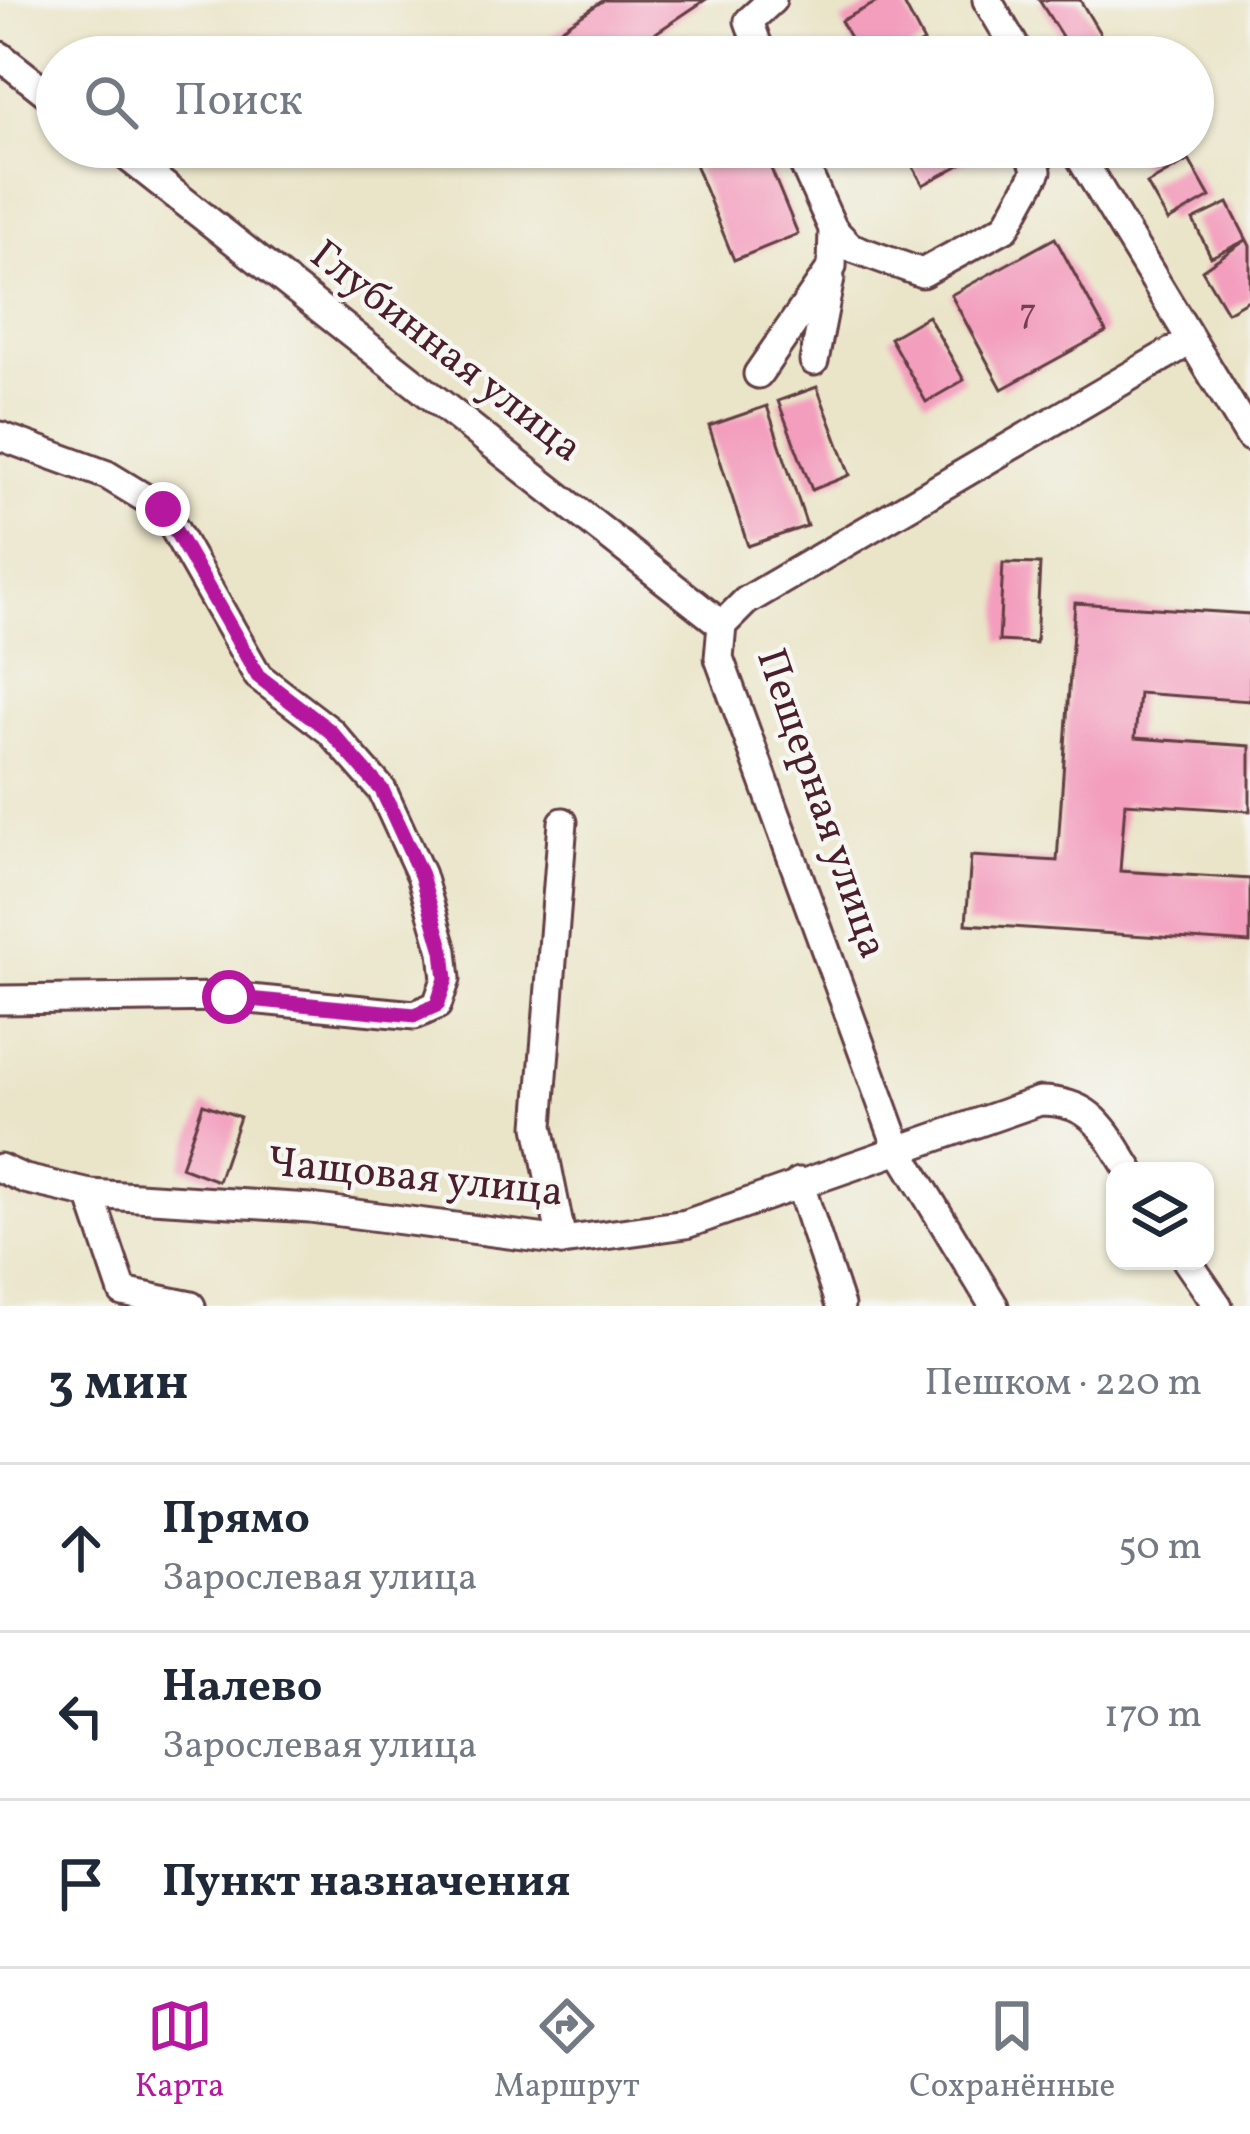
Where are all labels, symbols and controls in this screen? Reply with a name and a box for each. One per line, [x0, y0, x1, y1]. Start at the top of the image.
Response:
search box [36, 36, 1214, 168]
icon: search [78, 69, 144, 135]
text: Поиск [174, 71, 303, 134]
street label: Глубинная улица [296, 228, 594, 478]
house number: 7 [1019, 289, 1037, 339]
route end [136, 482, 190, 536]
street label: Пещерная улица [739, 641, 901, 967]
route start [202, 970, 256, 1024]
street label: Чащовая улица [264, 1134, 566, 1224]
map controls [1106, 1162, 1214, 1270]
button: layers [1106, 1162, 1214, 1270]
text: 3 мин [48, 1349, 188, 1420]
text: Пешком · 220 m [925, 1357, 1202, 1411]
text: Прямо [162, 1489, 310, 1552]
icon: ahead [48, 1515, 114, 1581]
text: 50 m [1118, 1521, 1202, 1575]
text: Зарослевая улица [162, 1552, 478, 1606]
text: Налево [162, 1657, 323, 1720]
icon: left [48, 1683, 114, 1749]
text: 170 m [1104, 1689, 1202, 1743]
text: Зарослевая улица [162, 1720, 478, 1774]
icon: arrive [48, 1851, 114, 1917]
text: Пункт назначения [162, 1852, 571, 1915]
tab: Карта [135, 1993, 224, 2111]
tab: Маршрут [494, 1993, 640, 2111]
tab: Сохранённые [909, 1993, 1115, 2111]

